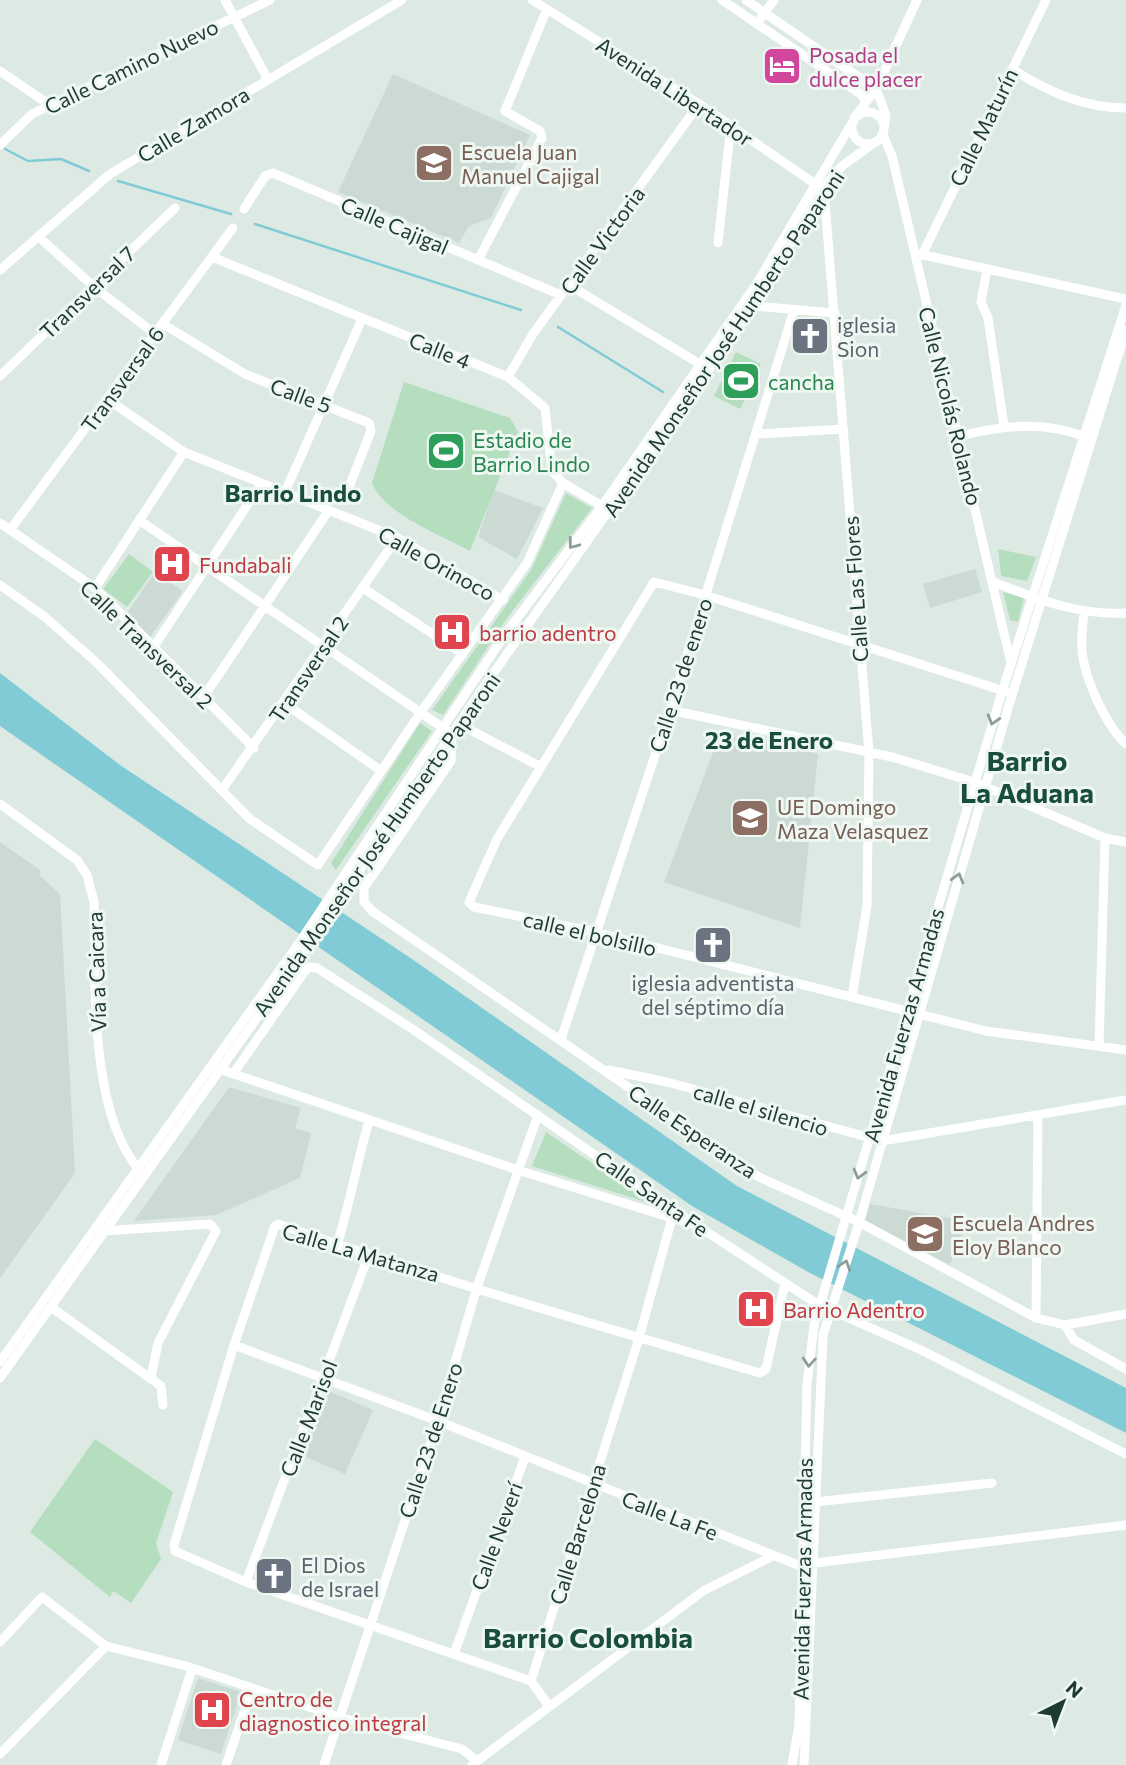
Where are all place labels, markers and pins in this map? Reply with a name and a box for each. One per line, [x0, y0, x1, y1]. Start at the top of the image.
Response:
place label: Posada el dulce placer [809, 42, 922, 91]
hotel icon: Posada el dulce placer [761, 45, 803, 87]
place label: Escuela Juan Manuel Cajigal [461, 139, 600, 188]
school or university icon: Escuela Juan Manuel Cajigal [413, 142, 455, 184]
place label: iglesia Sion [837, 312, 896, 361]
church icon: iglesia Sion [789, 315, 831, 357]
sports icon: cancha [720, 360, 762, 402]
place label: cancha [768, 369, 835, 394]
place label: Estadio de Barrio Lindo [473, 427, 590, 476]
sports icon: Estadio de Barrio Lindo [425, 430, 467, 472]
hospital icon: Fundabali [151, 543, 193, 585]
place label: Fundabali [199, 552, 292, 577]
hospital icon: barrio adentro [431, 611, 473, 653]
place label: barrio adentro [479, 620, 617, 645]
place label: UE Domingo Maza Velasquez [777, 794, 929, 843]
school or university icon: UE Domingo Maza Velasquez [729, 797, 771, 839]
church icon: iglesia adventista del séptimo día [692, 924, 734, 966]
place label: iglesia adventista del séptimo día [632, 970, 794, 1019]
place label: Escuela Andres Eloy Blanco [952, 1210, 1095, 1259]
school or university icon: Escuela Andres Eloy Blanco [904, 1213, 946, 1255]
hospital icon: Barrio Adentro [735, 1288, 777, 1330]
place label: Barrio Adentro [783, 1297, 925, 1322]
place label: El Dios de Israel [301, 1552, 379, 1601]
church icon: El Dios de Israel [253, 1555, 295, 1597]
place label: Centro de diagnostico integral [239, 1686, 427, 1735]
hospital icon: Centro de diagnostico integral [191, 1689, 233, 1731]

